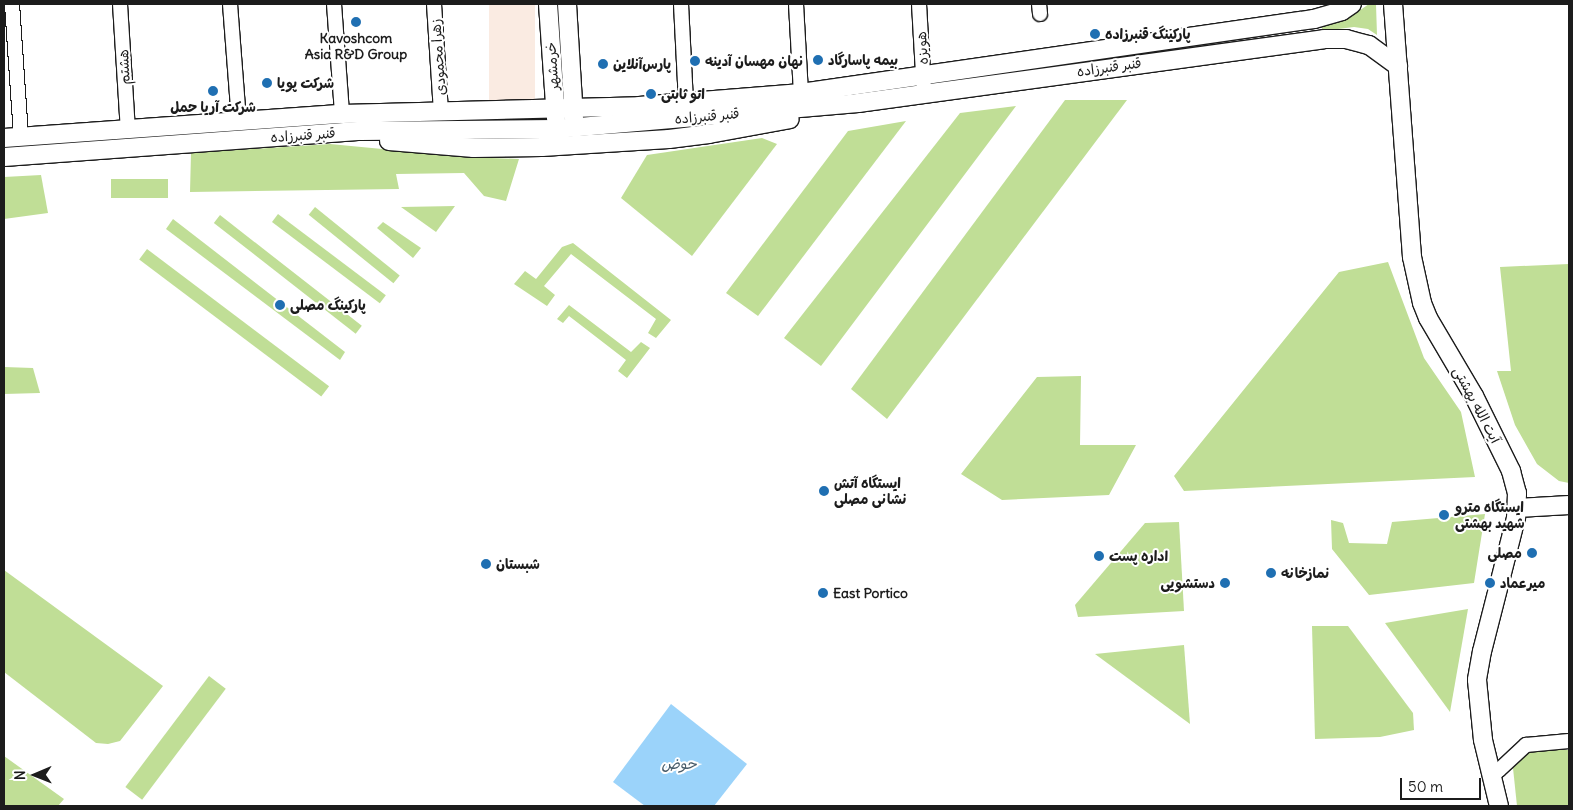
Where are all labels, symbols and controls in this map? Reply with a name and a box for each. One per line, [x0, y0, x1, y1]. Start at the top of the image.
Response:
marker: Kavoshcom Asia R&D Group [350, 16, 362, 28]
street label: زهرا محمودی [427, 18, 449, 96]
place label: پارکینگ قنبرزاده [1105, 26, 1190, 42]
marker: پارکینگ قنبرزاده [1089, 28, 1101, 40]
place label: Kavoshcom Asia R&D Group [305, 30, 407, 62]
street label: هویزه [912, 31, 932, 65]
street label: خرمشهر [542, 41, 562, 91]
street label: هشتم [115, 49, 133, 85]
place label: بیمه پاسارگاد [828, 52, 898, 68]
place label: نهان مهسان آدینه [705, 53, 804, 69]
marker: بیمه پاسارگاد [812, 54, 824, 66]
street label: قنبر قنبرزاده [1076, 54, 1142, 80]
marker: نهان مهسان آدینه [689, 55, 701, 67]
place label: پارس‌آنلاین [613, 56, 671, 72]
marker: پارس‌آنلاین [597, 58, 609, 70]
place label: شرکت پویا [277, 75, 334, 91]
marker: شرکت پویا [261, 77, 273, 89]
marker: شرکت آریا حمل [207, 85, 219, 97]
place label: اتو ثابتی [661, 86, 705, 102]
marker: اتو ثابتی [645, 88, 657, 100]
place label: شرکت آریا حمل [170, 99, 256, 115]
street label: قنبر قنبرزاده [674, 105, 740, 127]
street label: قنبر قنبرزاده [270, 124, 336, 146]
place label: پارکینگ مصلی [290, 297, 366, 313]
marker: پارکینگ مصلی [274, 299, 286, 311]
street label: آیت الله بهشتی [1450, 364, 1504, 446]
place label: ایستگاه آتش نشانی مصلی [834, 475, 906, 508]
marker: ایستگاه آتش نشانی مصلی [818, 485, 830, 497]
place label: ایستگاه مترو شهید بهشتی [1455, 499, 1524, 532]
marker: ایستگاه مترو شهید بهشتی [1437, 508, 1451, 522]
place label: مصلی [1488, 545, 1522, 561]
marker: مصلی [1526, 547, 1538, 559]
place label: اداره پست [1109, 548, 1168, 564]
marker: اداره پست [1093, 550, 1105, 562]
place label: شبستان [496, 556, 540, 572]
marker: شبستان [480, 558, 492, 570]
place label: نمازخانه [1281, 565, 1329, 581]
marker: نمازخانه [1265, 567, 1277, 579]
place label: دستشویی [1161, 575, 1215, 591]
place label: میرعماد [1500, 575, 1545, 591]
marker: دستشویی [1219, 577, 1231, 589]
marker: میرعماد [1484, 577, 1496, 589]
place label: East Portico [833, 585, 908, 601]
marker: East Portico [817, 587, 829, 599]
north arrow [10, 750, 60, 800]
water label: حوض [661, 755, 697, 773]
scale bar [1403, 768, 1484, 800]
text: N [11, 770, 29, 780]
text: 50 m [1408, 777, 1443, 796]

